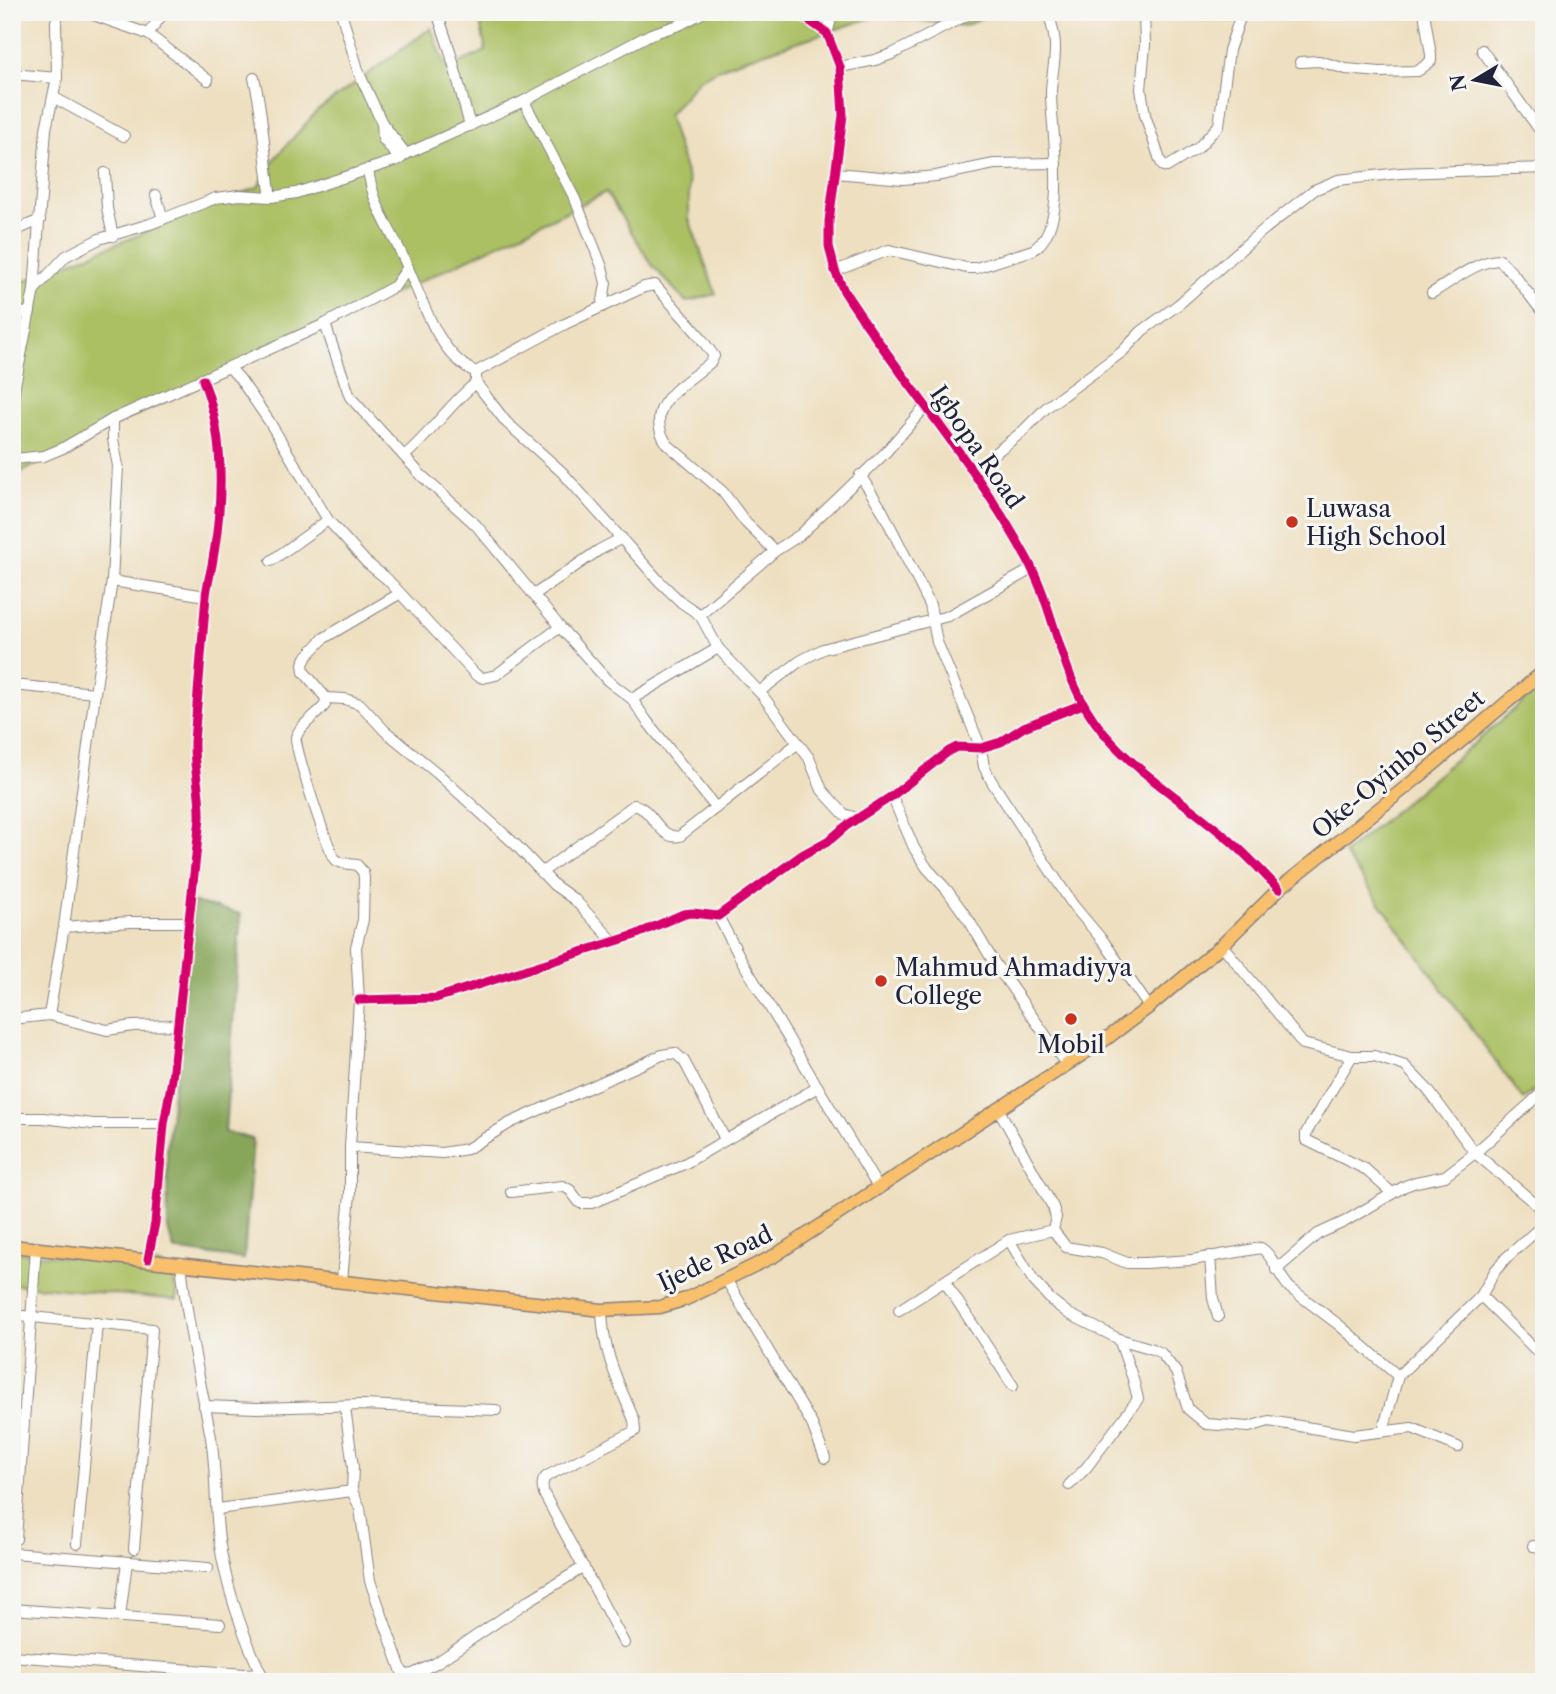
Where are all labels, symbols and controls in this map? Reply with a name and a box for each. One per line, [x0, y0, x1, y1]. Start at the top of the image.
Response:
north arrow [1440, 46, 1510, 116]
text: N [1446, 73, 1472, 93]
street label: Igbopa Road [924, 380, 1030, 514]
place label: Luwasa High School [1306, 494, 1447, 551]
marker: Luwasa High School [1284, 514, 1300, 530]
street label: Oke-Oyinbo Street [1306, 683, 1491, 845]
place label: Mahmud Ahmadiyya College [895, 953, 1132, 1010]
marker: Mahmud Ahmadiyya College [873, 973, 889, 989]
marker: Mobil [1063, 1011, 1079, 1027]
place label: Mobil [1037, 1030, 1105, 1059]
street label: Ijede Road [653, 1219, 777, 1297]

